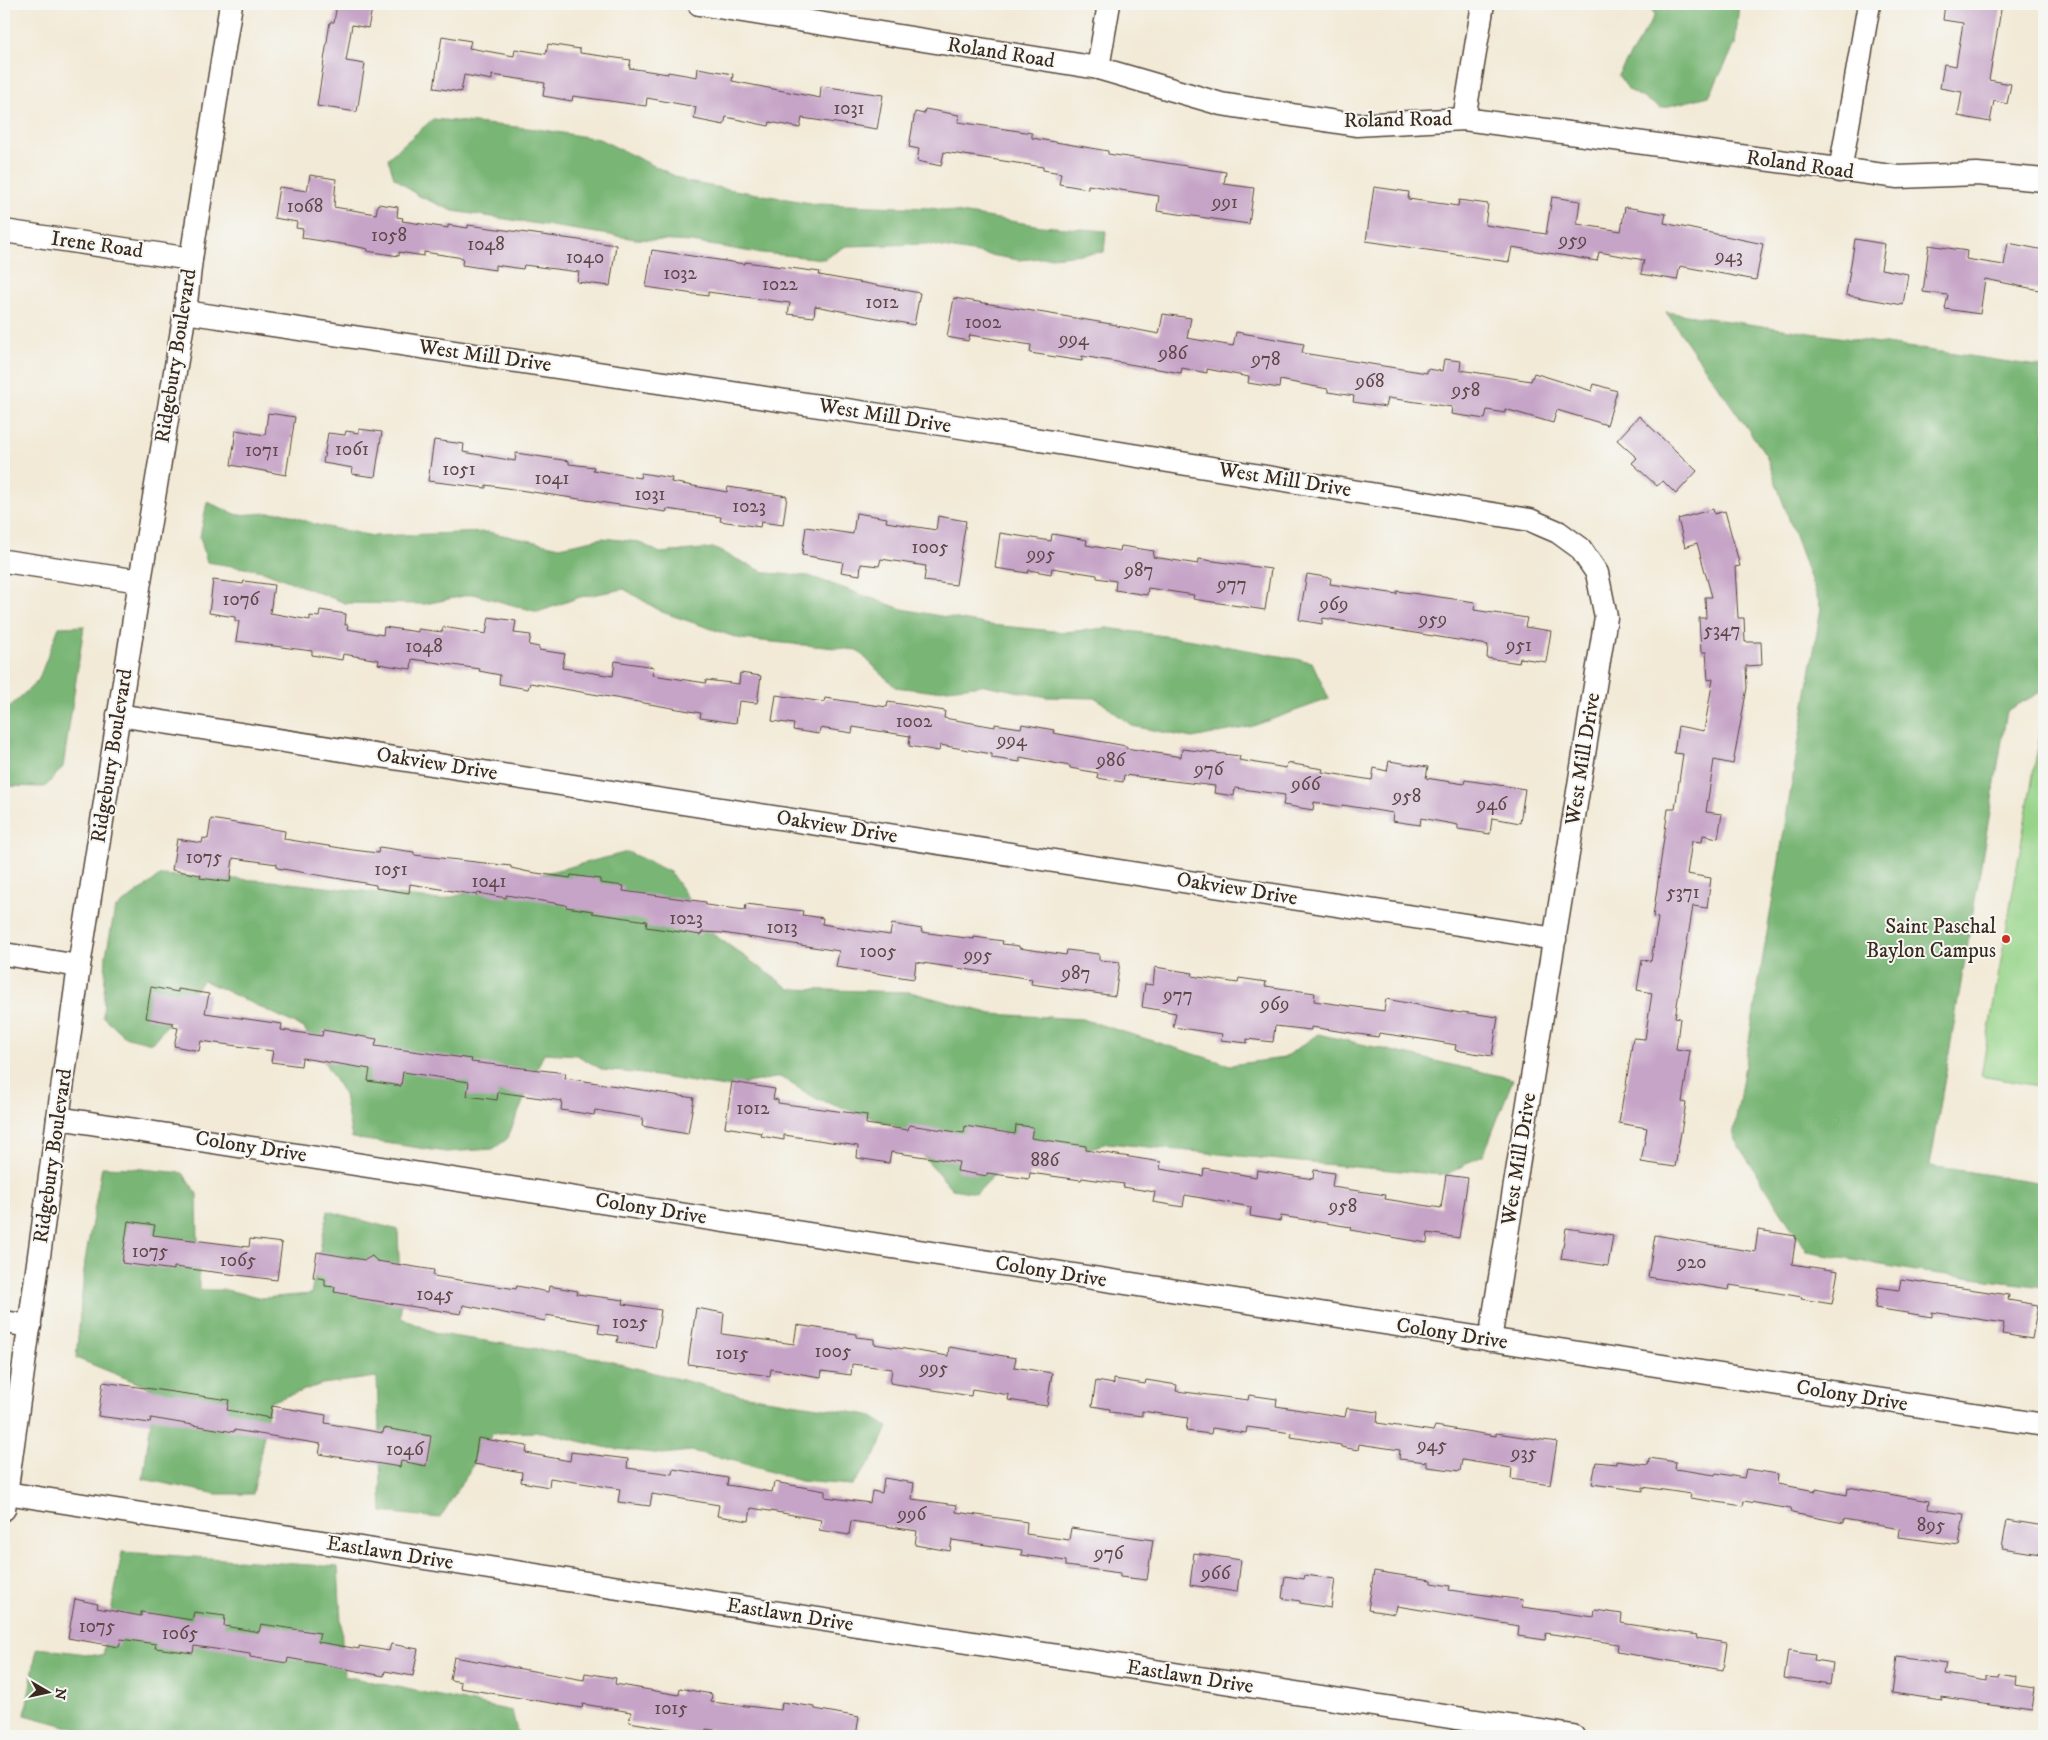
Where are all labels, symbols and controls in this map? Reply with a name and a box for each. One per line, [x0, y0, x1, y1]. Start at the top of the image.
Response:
street label: Roland Road [945, 32, 1057, 74]
house number: 1031 [833, 97, 865, 120]
street label: Roland Road [1343, 106, 1453, 134]
street label: Roland Road [1744, 145, 1856, 186]
house number: 991 [1211, 191, 1238, 214]
house number: 1068 [287, 195, 323, 218]
house number: 1058 [371, 224, 407, 247]
street label: Irene Road [49, 226, 145, 264]
house number: 959 [1558, 229, 1587, 252]
house number: 1048 [467, 233, 505, 256]
house number: 943 [1714, 245, 1743, 268]
house number: 1040 [566, 246, 604, 269]
house number: 1032 [663, 262, 697, 285]
street label: Ridgebury Boulevard [149, 267, 203, 445]
house number: 1022 [762, 273, 799, 296]
house number: 1012 [865, 291, 899, 314]
house number: 1002 [965, 311, 1002, 334]
house number: 994 [1058, 328, 1090, 351]
street label: West Mill Drive [416, 334, 553, 378]
house number: 986 [1158, 342, 1189, 365]
house number: 978 [1250, 348, 1281, 371]
house number: 968 [1355, 370, 1384, 393]
house number: 958 [1451, 379, 1480, 402]
street label: West Mill Drive [816, 393, 953, 439]
house number: 1061 [335, 438, 369, 461]
house number: 1071 [245, 439, 279, 462]
street label: West Mill Drive [1216, 457, 1353, 503]
house number: 1051 [442, 458, 476, 481]
house number: 1041 [535, 467, 570, 490]
house number: 1031 [634, 483, 666, 506]
house number: 1023 [732, 495, 766, 518]
house number: 1005 [912, 536, 949, 559]
house number: 995 [1026, 543, 1056, 566]
house number: 987 [1123, 559, 1154, 582]
house number: 977 [1216, 573, 1247, 596]
house number: 1076 [223, 588, 261, 611]
house number: 969 [1319, 593, 1348, 616]
house number: 959 [1418, 608, 1447, 631]
house number: 5347 [1704, 619, 1740, 642]
house number: 951 [1505, 634, 1532, 657]
house number: 1048 [405, 635, 443, 658]
street label: Ridgebury Boulevard [85, 667, 139, 845]
street label: West Mill Drive [1560, 691, 1606, 828]
house number: 1002 [896, 710, 933, 733]
house number: 994 [996, 729, 1028, 752]
street label: Oakview Drive [375, 742, 500, 786]
house number: 986 [1096, 749, 1127, 772]
house number: 976 [1193, 758, 1225, 781]
house number: 966 [1290, 773, 1322, 796]
house number: 958 [1392, 785, 1421, 808]
house number: 946 [1476, 793, 1508, 816]
street label: Oakview Drive [775, 805, 900, 849]
house number: 1075 [186, 846, 223, 869]
house number: 1051 [374, 858, 408, 881]
street label: Oakview Drive [1175, 867, 1300, 911]
house number: 1041 [472, 870, 507, 893]
house number: 5371 [1666, 881, 1700, 904]
house number: 1023 [669, 907, 703, 930]
place label: Saint Paschal Baylon Campus [1866, 914, 1997, 964]
house number: 1013 [766, 916, 798, 939]
marker: Saint Paschal Baylon Campus [2000, 933, 2012, 945]
house number: 1005 [860, 940, 897, 963]
house number: 995 [963, 944, 993, 967]
house number: 987 [1060, 962, 1091, 985]
house number: 977 [1162, 984, 1193, 1007]
house number: 969 [1260, 993, 1289, 1016]
street label: Ridgebury Boulevard [28, 1067, 78, 1245]
street label: West Mill Drive [1496, 1091, 1542, 1228]
house number: 1012 [736, 1097, 770, 1120]
street label: Colony Drive [193, 1125, 309, 1169]
house number: 886 [1031, 1149, 1061, 1172]
street label: Colony Drive [593, 1187, 709, 1231]
house number: 958 [1328, 1195, 1357, 1218]
house number: 1075 [132, 1240, 169, 1263]
house number: 1065 [220, 1249, 257, 1272]
street label: Colony Drive [993, 1250, 1109, 1294]
house number: 920 [1676, 1251, 1707, 1274]
house number: 1045 [416, 1283, 454, 1306]
house number: 1025 [612, 1311, 648, 1334]
street label: Colony Drive [1394, 1312, 1510, 1356]
house number: 1005 [815, 1340, 852, 1363]
house number: 1015 [715, 1342, 749, 1365]
house number: 995 [919, 1357, 949, 1380]
street label: Colony Drive [1794, 1374, 1910, 1418]
house number: 945 [1416, 1434, 1447, 1457]
house number: 1046 [386, 1438, 425, 1461]
house number: 935 [1510, 1442, 1538, 1465]
house number: 996 [897, 1503, 928, 1526]
house number: 895 [1917, 1514, 1946, 1537]
street label: Eastlawn Drive [325, 1530, 456, 1576]
house number: 976 [1093, 1542, 1125, 1565]
house number: 966 [1200, 1562, 1232, 1585]
street label: Eastlawn Drive [725, 1592, 856, 1638]
house number: 1075 [79, 1615, 116, 1638]
house number: 1065 [162, 1622, 199, 1645]
street label: Eastlawn Drive [1125, 1654, 1256, 1700]
north arrow [22, 1668, 72, 1718]
text: N [50, 1687, 70, 1701]
house number: 1015 [654, 1697, 688, 1720]

